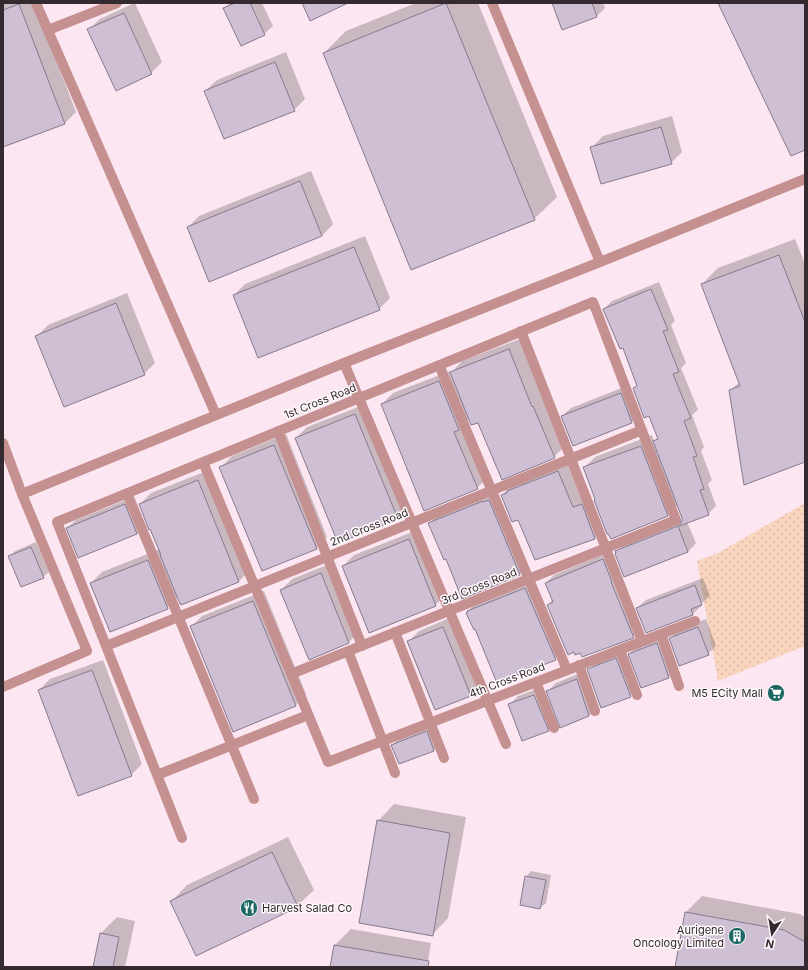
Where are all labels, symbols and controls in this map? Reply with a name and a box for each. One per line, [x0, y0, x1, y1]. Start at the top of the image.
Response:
street label: 1st Cross Road [282, 380, 358, 422]
street label: 2nd Cross Road [328, 505, 410, 549]
street label: 3rd Cross Road [439, 564, 519, 608]
street label: 4th Cross Road [467, 659, 547, 701]
supermarket icon: M5 ECity Mall [766, 683, 786, 703]
place label: M5 ECity Mall [691, 686, 763, 700]
restaurant icon: Harvest Salad Co [239, 898, 259, 918]
place label: Harvest Salad Co [262, 901, 352, 915]
north arrow [752, 914, 792, 954]
place label: Aurigene Oncology Limited [633, 923, 724, 950]
building icon: Aurigene Oncology Limited [727, 926, 747, 946]
text: N [764, 936, 775, 952]

